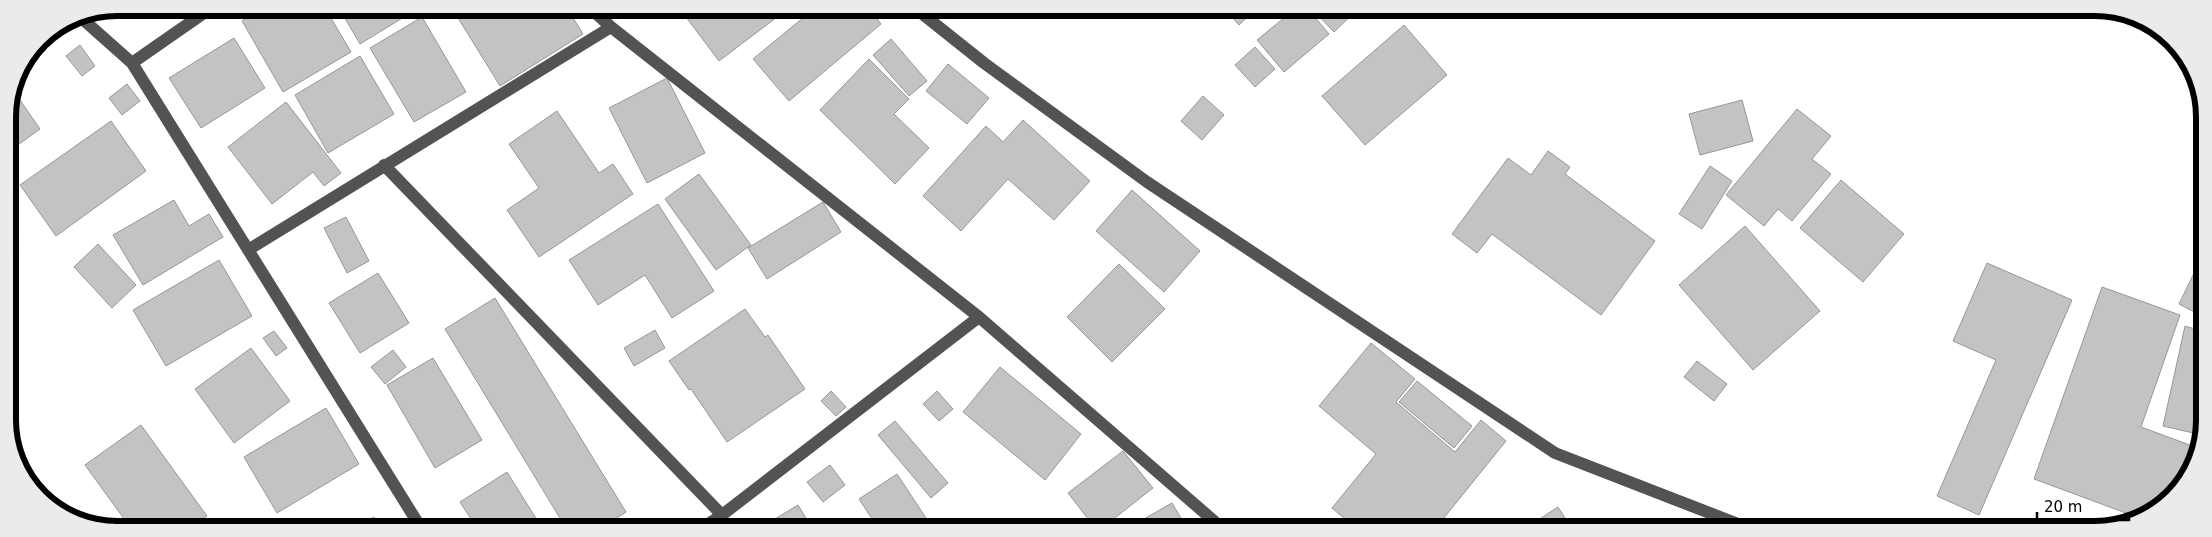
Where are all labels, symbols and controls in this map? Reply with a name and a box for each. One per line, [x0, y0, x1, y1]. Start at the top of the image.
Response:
scale bar [2037, 490, 2130, 522]
text: 20 m [2044, 498, 2082, 516]

